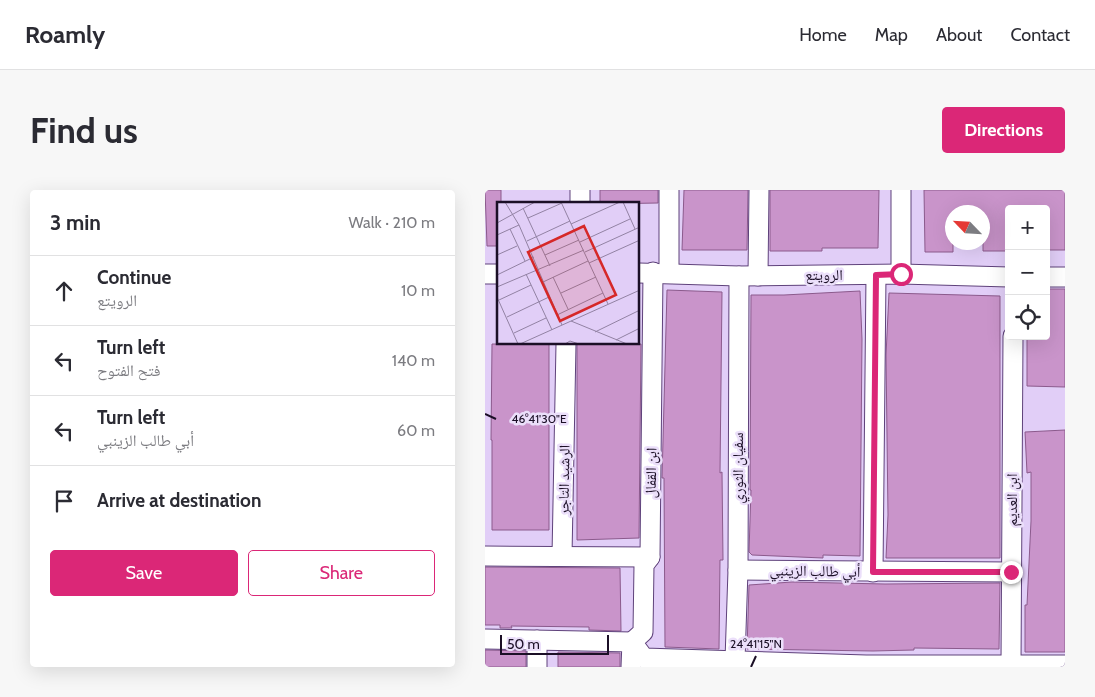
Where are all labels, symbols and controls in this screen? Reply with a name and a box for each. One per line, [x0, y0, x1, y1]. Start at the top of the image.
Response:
text: Roamly [25, 20, 105, 49]
text: Home [799, 24, 847, 46]
text: Map [875, 24, 908, 46]
text: About [936, 24, 982, 46]
text: Contact [1010, 24, 1070, 46]
button: Directions [942, 107, 1065, 153]
text: Find us [30, 109, 138, 152]
inset map [497, 202, 640, 345]
north arrow [945, 205, 990, 250]
map controls [1005, 205, 1050, 340]
button: + [1005, 205, 1050, 250]
text: 3 min [50, 210, 101, 235]
text: Walk · 210 m [348, 213, 435, 232]
button: − [1005, 250, 1050, 295]
route start [890, 263, 913, 286]
text: Continue [97, 266, 171, 289]
street label: الرويتع [805, 266, 843, 285]
icon: ahead [50, 277, 78, 305]
text: 10 m [401, 281, 435, 300]
text: الرويتع [97, 291, 137, 310]
button: locate [1005, 295, 1050, 340]
text: Turn left [97, 336, 165, 359]
icon: left [50, 347, 78, 375]
text: 140 m [392, 351, 435, 370]
text: فتح الفتوح [97, 361, 161, 380]
text: Turn left [97, 406, 165, 429]
text: 46°41'30"E [511, 411, 567, 426]
icon: left [50, 417, 78, 445]
text: 60 m [397, 421, 435, 440]
text: أبي طالب الزينبي [97, 431, 194, 450]
street label: سفيان الثوري [729, 432, 750, 504]
street label: الرشيد التاجر [554, 445, 574, 516]
street label: ابن القفال [642, 447, 661, 499]
street label: ابن العديم [1003, 474, 1022, 526]
icon: arrive [50, 487, 78, 515]
text: Arrive at destination [97, 489, 261, 512]
button: Save [50, 550, 238, 596]
button: Share [248, 550, 435, 596]
street label: أبي طالب الزينبي [769, 561, 861, 584]
route end [1000, 561, 1023, 584]
scale bar [500, 632, 609, 655]
text: 50 m [507, 635, 540, 653]
text: 24°41'15"N [730, 636, 782, 651]

